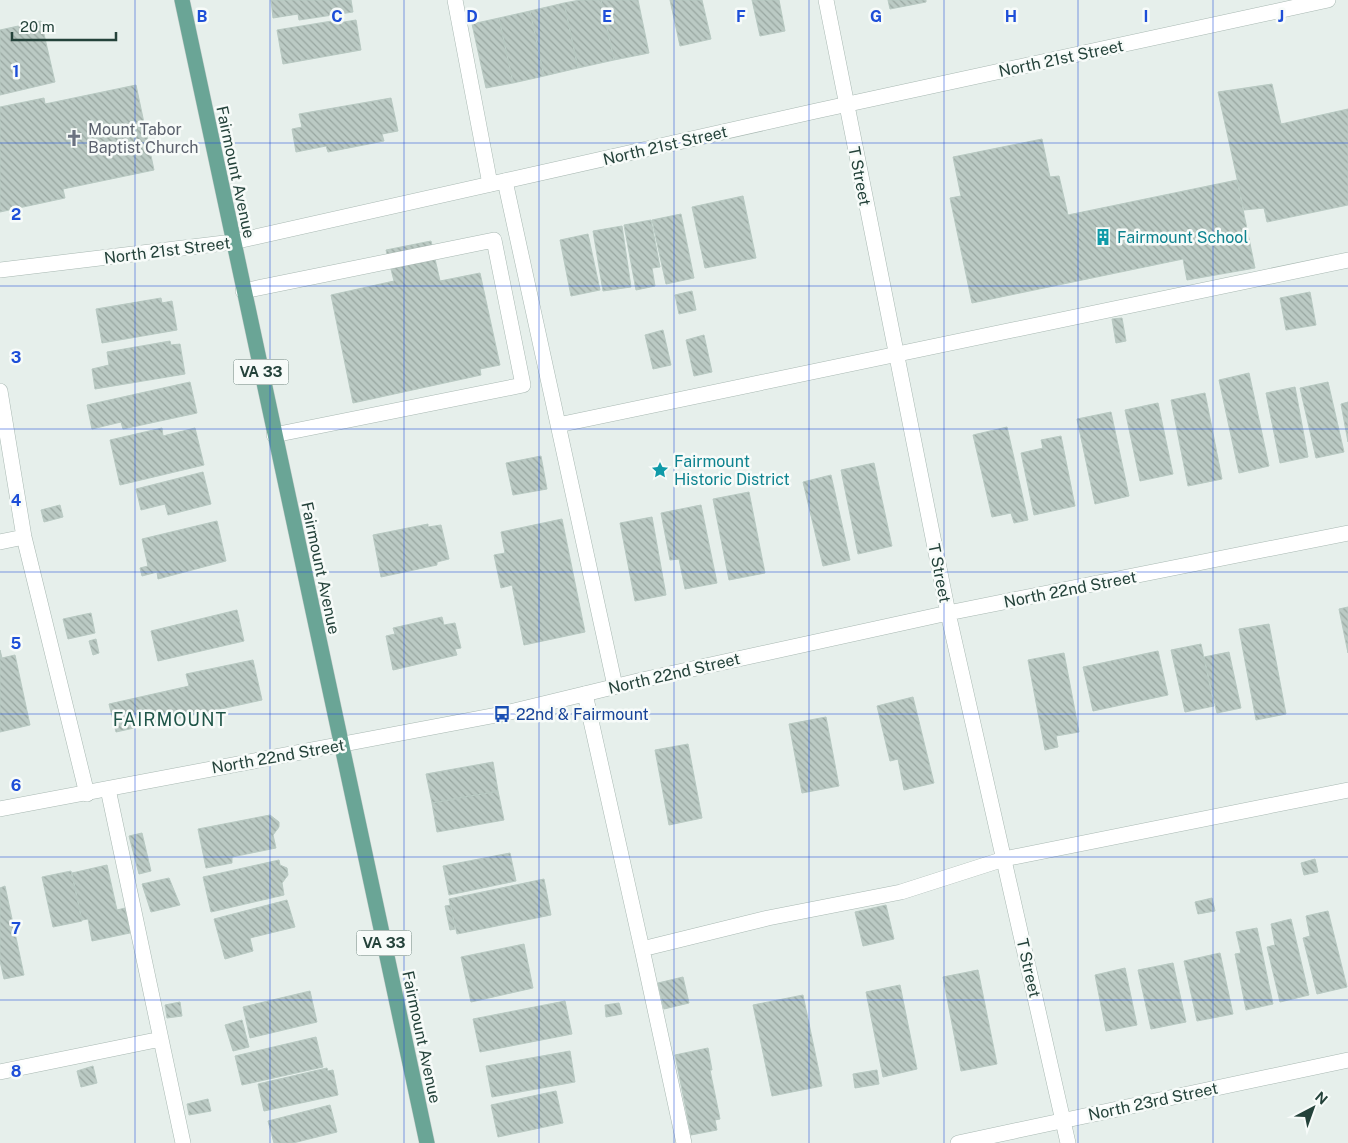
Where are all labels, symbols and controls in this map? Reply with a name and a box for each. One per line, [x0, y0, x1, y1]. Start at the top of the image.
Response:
text: B [197, 7, 208, 26]
text: C [331, 7, 343, 26]
text: D [466, 7, 478, 26]
text: E [602, 7, 612, 26]
text: F [736, 7, 746, 26]
text: G [870, 7, 882, 26]
text: H [1005, 7, 1017, 26]
text: I [1144, 7, 1148, 26]
text: J [1278, 7, 1284, 26]
scale bar [12, 10, 116, 42]
text: 20 m [20, 18, 55, 35]
street label: North 21st Street [997, 36, 1125, 81]
text: 1 [13, 62, 19, 81]
street label: Fairmount Avenue [212, 104, 259, 240]
place label: Mount Tabor Baptist Church [88, 120, 199, 157]
street label: North 21st Street [601, 122, 729, 169]
church icon: Mount Tabor Baptist Church [64, 128, 84, 148]
street label: T Street [844, 145, 875, 207]
text: 2 [11, 205, 21, 224]
building icon: Fairmount School [1093, 227, 1113, 247]
place label: Fairmount School [1117, 228, 1248, 247]
street label: North 21st Street [103, 233, 231, 268]
text: 3 [11, 348, 21, 367]
road number: VA 33 [234, 360, 288, 384]
place label: Fairmount Historic District [674, 452, 790, 489]
place icon: Fairmount Historic District [650, 460, 670, 480]
text: 4 [11, 491, 22, 510]
street label: Fairmount Avenue [297, 500, 344, 636]
street label: T Street [924, 542, 955, 604]
street label: North 22nd Street [1002, 567, 1138, 612]
text: 5 [11, 634, 22, 653]
street label: North 22nd Street [606, 649, 742, 698]
bus stop icon: 22nd & Fairmount [492, 704, 512, 724]
place label: 22nd & Fairmount [516, 705, 649, 724]
district label: FAIRMOUNT [113, 709, 227, 730]
street label: North 22nd Street [210, 735, 346, 778]
text: 6 [11, 776, 21, 795]
text: 7 [11, 919, 21, 938]
road number: VA 33 [356, 930, 412, 956]
street label: T Street [1012, 937, 1045, 1000]
street label: Fairmount Avenue [398, 969, 445, 1105]
text: 8 [11, 1062, 22, 1081]
street label: North 23rd Street [1086, 1078, 1220, 1125]
north arrow [1288, 1083, 1338, 1133]
text: N [1312, 1089, 1331, 1108]

